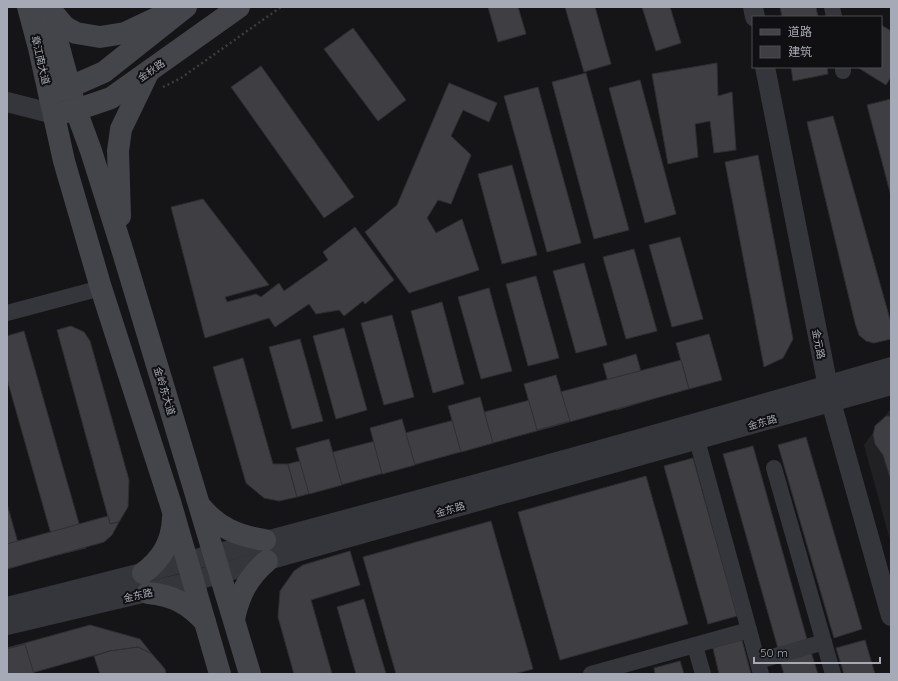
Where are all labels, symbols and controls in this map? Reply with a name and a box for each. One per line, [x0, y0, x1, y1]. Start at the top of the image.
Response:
legend [752, 16, 882, 68]
text: 道路 [788, 24, 812, 39]
street label: 章江南大道 [29, 34, 52, 86]
text: 建筑 [788, 44, 812, 59]
street label: 金秋路 [135, 56, 167, 84]
street label: 金元路 [809, 328, 828, 360]
street label: 金岭东大道 [151, 365, 178, 417]
street label: 金东路 [746, 412, 778, 433]
street label: 金东路 [434, 499, 466, 520]
street label: 金东路 [122, 586, 154, 605]
scale bar [754, 639, 880, 665]
text: 50 m [760, 645, 788, 660]

